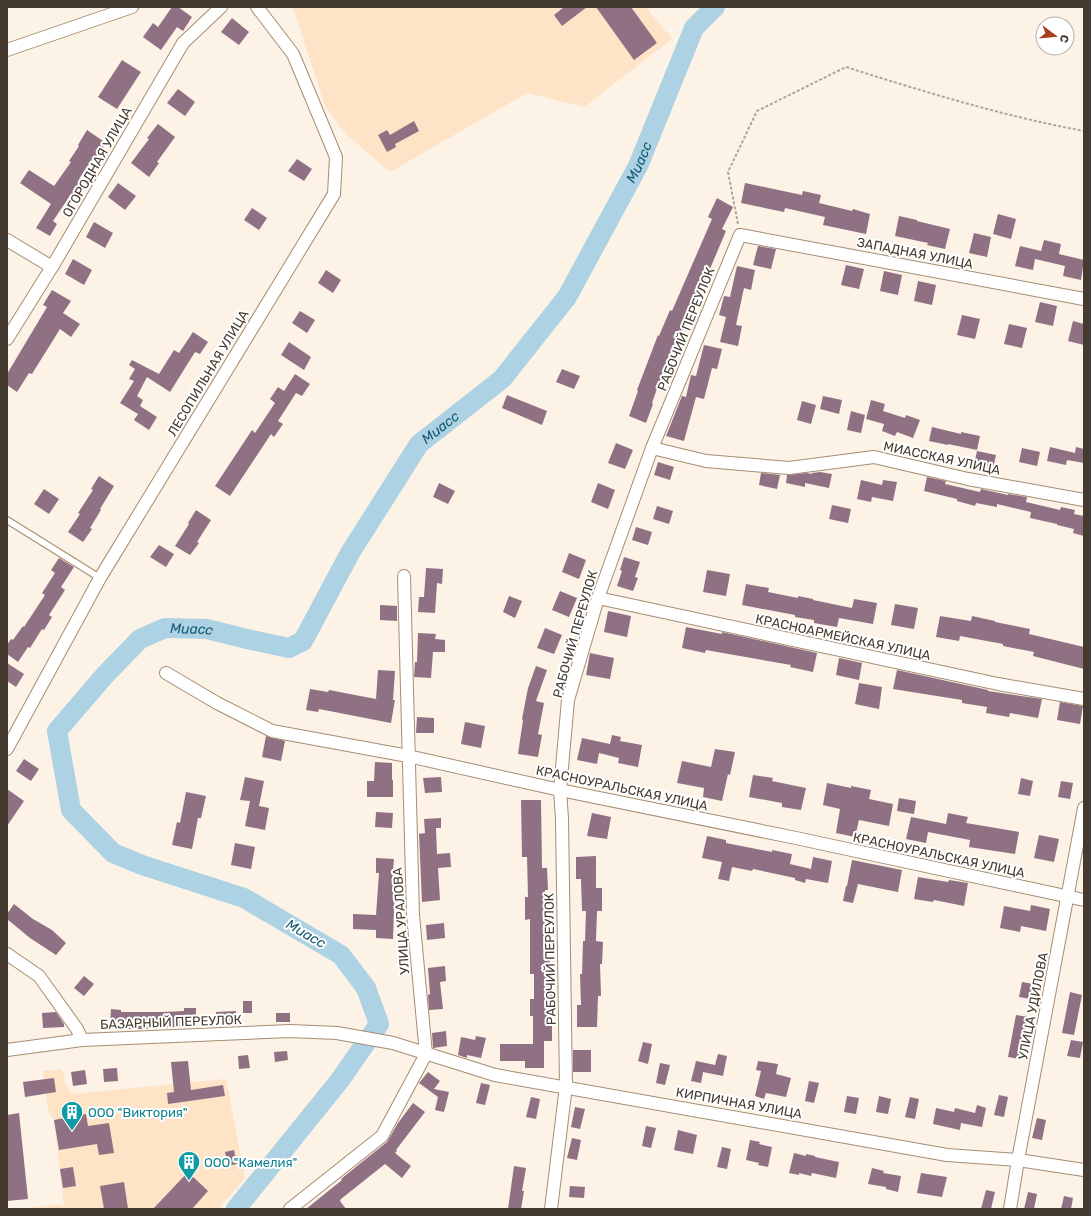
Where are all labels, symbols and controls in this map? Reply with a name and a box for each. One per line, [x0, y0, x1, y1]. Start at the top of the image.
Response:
north arrow [1035, 16, 1075, 56]
text: С [1057, 33, 1071, 44]
street label: ОГОРОДНАЯ УЛИЦА [59, 104, 135, 220]
water label: Миасс [622, 139, 656, 186]
street label: ЗАПАДНАЯ УЛИЦА [856, 234, 975, 272]
street label: РАБОЧИЙ ПЕРЕУЛОК [654, 265, 718, 393]
street label: ЛЕСОПИЛЬНАЯ УЛИЦА [164, 307, 252, 439]
water label: Миасс [418, 407, 463, 447]
street label: МИАССКАЯ УЛИЦА [882, 438, 1002, 478]
street label: РАБОЧИЙ ПЕРЕУЛОК [550, 568, 600, 700]
street label: КРАСНОАРМЕЙСКАЯ УЛИЦА [754, 611, 932, 663]
water label: Миасс [170, 620, 215, 639]
street label: КРАСНОУРАЛЬСКАЯ УЛИЦА [535, 762, 710, 814]
street label: КРАСНОУРАЛЬСКАЯ УЛИЦА [852, 829, 1027, 881]
street label: УЛИЦА УРАЛОВА [390, 867, 412, 975]
street label: РАБОЧИЙ ПЕРЕУЛОК [541, 893, 559, 1025]
water label: Миасс [283, 916, 329, 952]
street label: УЛИЦА УДИЛОВА [1015, 951, 1051, 1061]
street label: БАЗАРНЫЙ ПЕРЕУЛОК [100, 1012, 242, 1032]
street label: КИРПИЧНАЯ УЛИЦА [675, 1085, 804, 1122]
building icon: ООО "Виктория" [59, 1099, 85, 1132]
place label: ООО "Виктория" [88, 1105, 188, 1120]
building icon: ООО "Камелия" [176, 1149, 202, 1182]
place label: ООО "Камелия" [204, 1155, 297, 1170]

